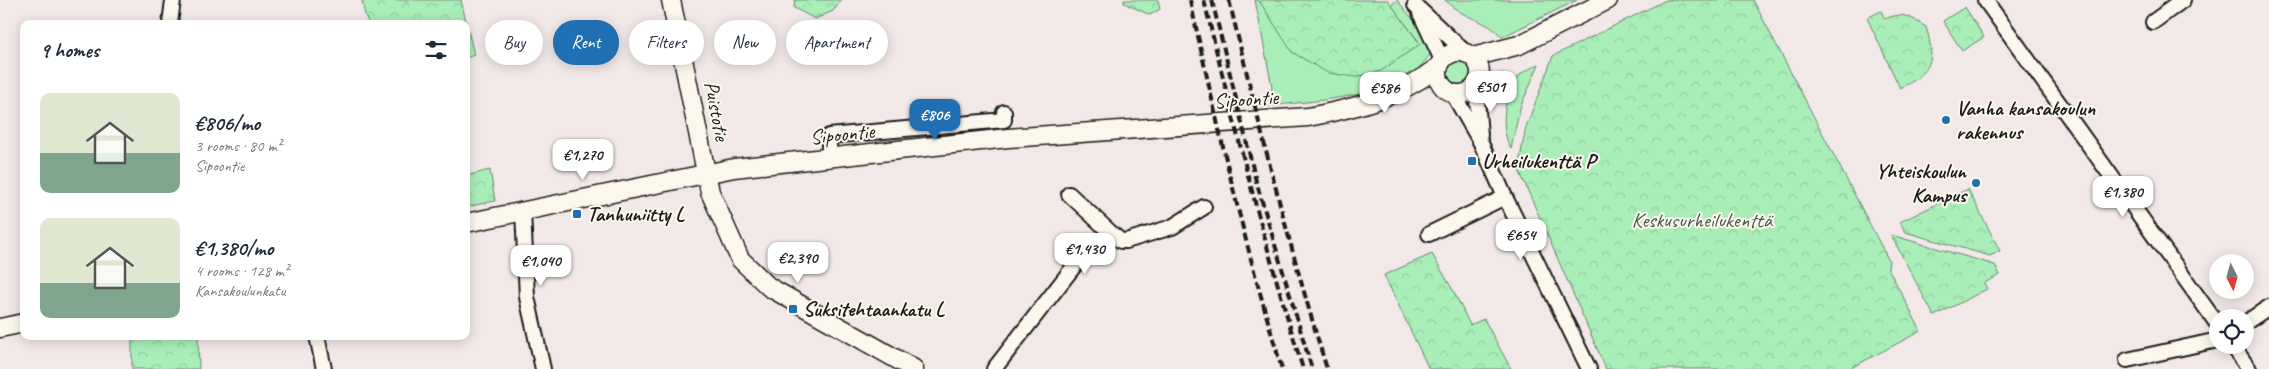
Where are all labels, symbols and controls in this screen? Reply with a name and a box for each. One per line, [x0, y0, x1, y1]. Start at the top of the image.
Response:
chip: Buy [485, 20, 543, 65]
chip: Rent [553, 20, 619, 65]
chip: Filters [629, 20, 704, 65]
chip: New [714, 20, 776, 65]
chip: Apartment [786, 20, 888, 65]
icon: filters [422, 36, 450, 64]
text: 9 homes [40, 37, 99, 63]
pin: €501 [1461, 70, 1521, 113]
pin: €586 [1355, 72, 1415, 114]
text: €501 [1477, 77, 1505, 97]
text: €586 [1371, 78, 1399, 98]
street label: Puistotie [699, 79, 736, 144]
street label: Sipoontie [1213, 84, 1280, 114]
place label: Vanha kansakoulun rakennus [1956, 95, 2095, 145]
pin: €806 [905, 98, 965, 141]
text: €806 [920, 105, 950, 125]
text: €806/mo [195, 110, 260, 136]
icon: home [80, 113, 140, 173]
marker: Vanha kansakoulun rakennus [1940, 114, 1952, 126]
street label: Sipoontie [809, 118, 877, 150]
text: 3 rooms · 80 m² [195, 136, 281, 156]
pin: €1,270 [542, 138, 624, 181]
text: €1,270 [563, 145, 603, 165]
place label: Urheilukenttä P [1482, 148, 1598, 174]
marker: Urheilukenttä P [1466, 155, 1478, 167]
text: Sipoontie [195, 156, 244, 176]
place label: Yhteiskoulun Kampus [1876, 158, 1969, 208]
pin: €1,380 [2082, 176, 2164, 218]
marker: Yhteiskoulun Kampus [1970, 177, 1982, 189]
text: €1,380 [2103, 182, 2143, 202]
place label: Tanhuniitty L [587, 201, 685, 227]
park label: Keskusurheilukenttä [1632, 207, 1774, 233]
marker: Tanhuniitty L [571, 208, 583, 220]
pin: €654 [1491, 218, 1551, 261]
text: €654 [1507, 225, 1535, 245]
pin: €1,430 [1044, 232, 1126, 275]
text: €1,380/mo [195, 235, 273, 261]
icon: home [80, 238, 140, 298]
text: €1,430 [1065, 239, 1105, 259]
pin: €2,390 [757, 242, 839, 284]
pin: €1,040 [500, 244, 582, 287]
text: €2,390 [779, 248, 817, 268]
text: €1,040 [521, 251, 561, 271]
north arrow [2209, 254, 2254, 299]
map controls [2209, 254, 2254, 354]
text: 4 rooms · 128 m² [195, 261, 289, 281]
text: Kansakoulunkatu [195, 281, 285, 301]
place label: Suksitehtaankatu L [803, 296, 945, 322]
marker: Suksitehtaankatu L [787, 303, 799, 315]
button: locate [2209, 309, 2254, 354]

